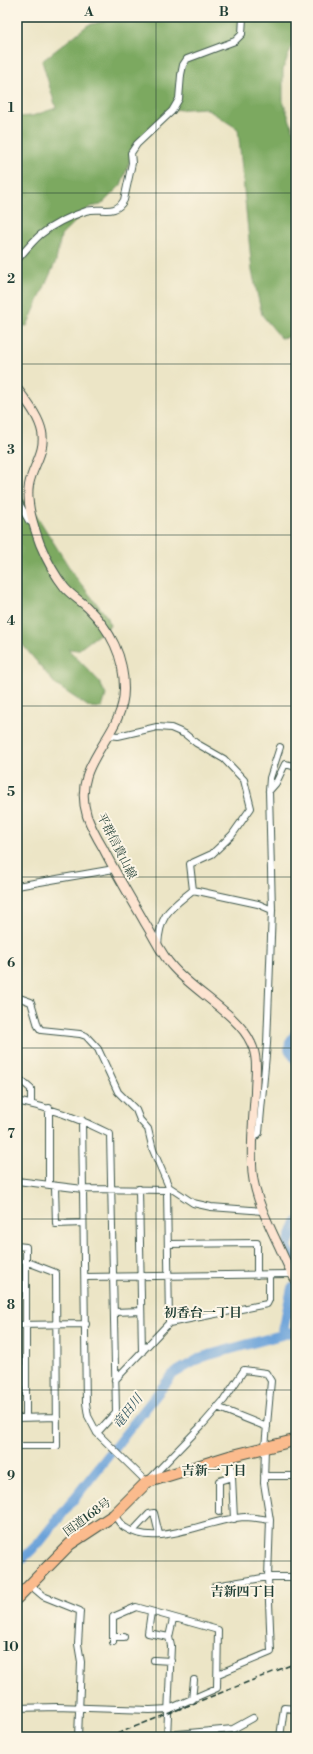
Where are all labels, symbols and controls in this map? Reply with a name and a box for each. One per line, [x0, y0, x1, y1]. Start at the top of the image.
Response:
text: A [83, 4, 94, 20]
text: B [219, 4, 229, 20]
text: 1 [8, 100, 15, 116]
text: 2 [7, 271, 15, 287]
text: 3 [7, 442, 15, 458]
text: 4 [7, 613, 16, 629]
text: 5 [7, 784, 15, 800]
street label: 平群信貴山線 [94, 811, 140, 882]
text: 6 [7, 955, 15, 971]
text: 7 [7, 1126, 15, 1142]
text: 8 [7, 1297, 15, 1313]
district label: 初香台一丁目 [164, 1305, 242, 1321]
water label: 竜田川 [109, 1390, 147, 1432]
district label: 吉新一丁目 [181, 1463, 247, 1479]
text: 9 [7, 1468, 15, 1484]
street label: 国道168号 [60, 1495, 114, 1540]
district label: 吉新四丁目 [210, 1584, 276, 1600]
text: 10 [3, 1639, 19, 1655]

